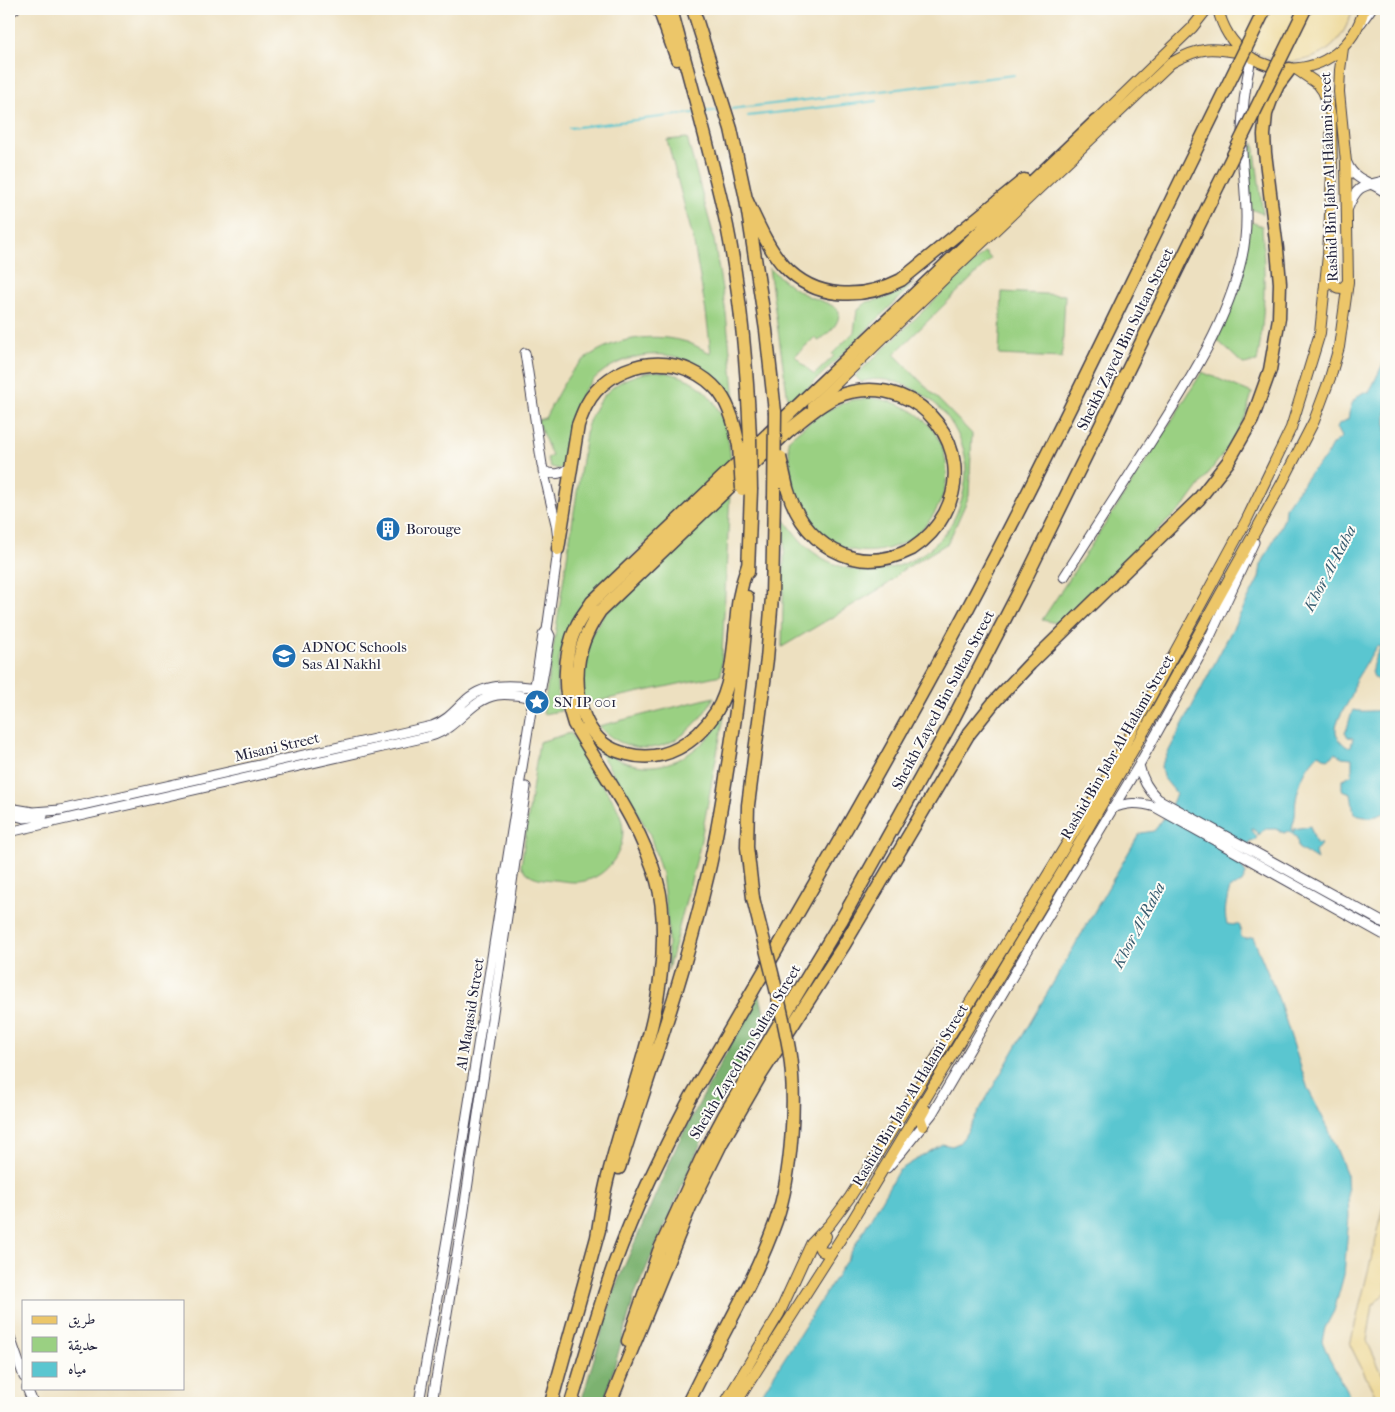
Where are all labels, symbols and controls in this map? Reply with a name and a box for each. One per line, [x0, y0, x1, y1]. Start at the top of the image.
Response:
street label: Rashid Bin Jabr Al Halami Street [1316, 71, 1342, 282]
street label: Sheikh Zayed Bin Sultan Street [1073, 244, 1177, 433]
building icon: Borouge [375, 516, 401, 542]
place label: Borouge [406, 520, 462, 538]
water label: Khor Al-Raha [1298, 522, 1360, 615]
street label: Sheikh Zayed Bin Sultan Street [888, 607, 998, 793]
place label: ADNOC Schools Sas Al Nakhl [301, 638, 407, 673]
school or university icon: ADNOC Schools Sas Al Nakhl [271, 643, 297, 669]
street label: Rashid Bin Jabr Al Halami Street [1057, 651, 1178, 842]
place icon: SN IP 001 [524, 689, 550, 715]
place label: SN IP 001 [554, 693, 616, 711]
street label: Misani Street [233, 728, 322, 766]
water label: Khor Al-Raha [1107, 879, 1169, 972]
street label: Al Maqasid Street [452, 956, 488, 1072]
street label: Sheikh Zayed Bin Sultan Street [686, 961, 805, 1143]
street label: Rashid Bin Jabr Al Halami Street [848, 1000, 972, 1190]
legend [22, 1300, 185, 1390]
text: طريق [68, 1310, 95, 1329]
text: حديقة [68, 1336, 98, 1354]
text: مياه [68, 1360, 86, 1378]

